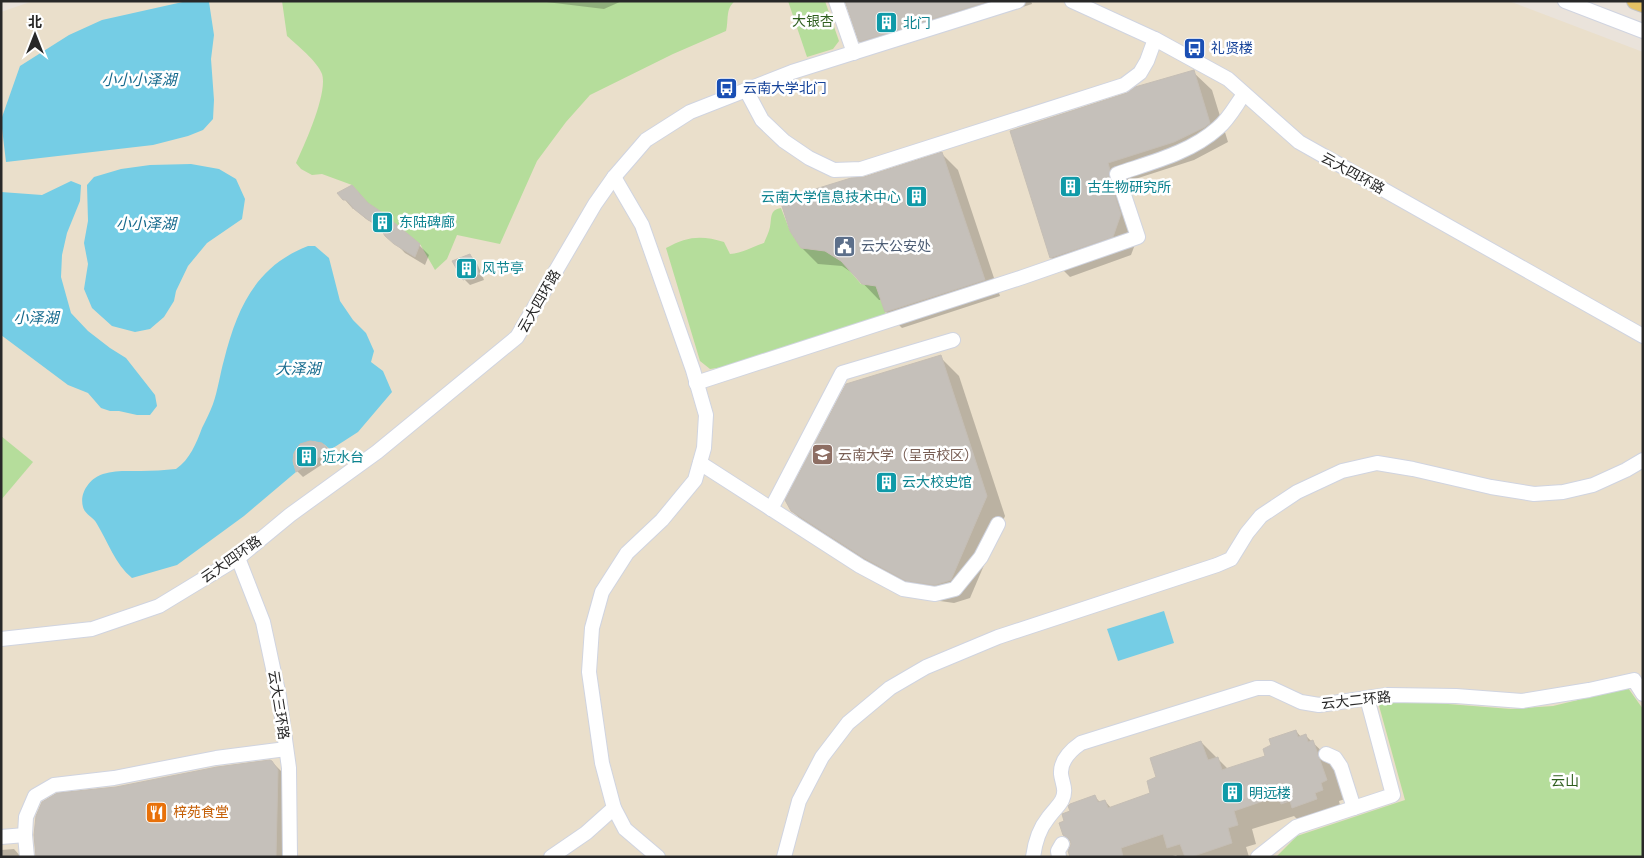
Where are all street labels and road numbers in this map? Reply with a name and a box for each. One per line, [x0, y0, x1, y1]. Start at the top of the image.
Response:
street label: 云大四环路 [1318, 149, 1387, 198]
street label: 云大四环路 [515, 267, 564, 336]
street label: 云大四环路 [198, 532, 265, 586]
street label: 云大三环路 [265, 669, 292, 741]
street label: 云大二环路 [1320, 688, 1392, 713]

